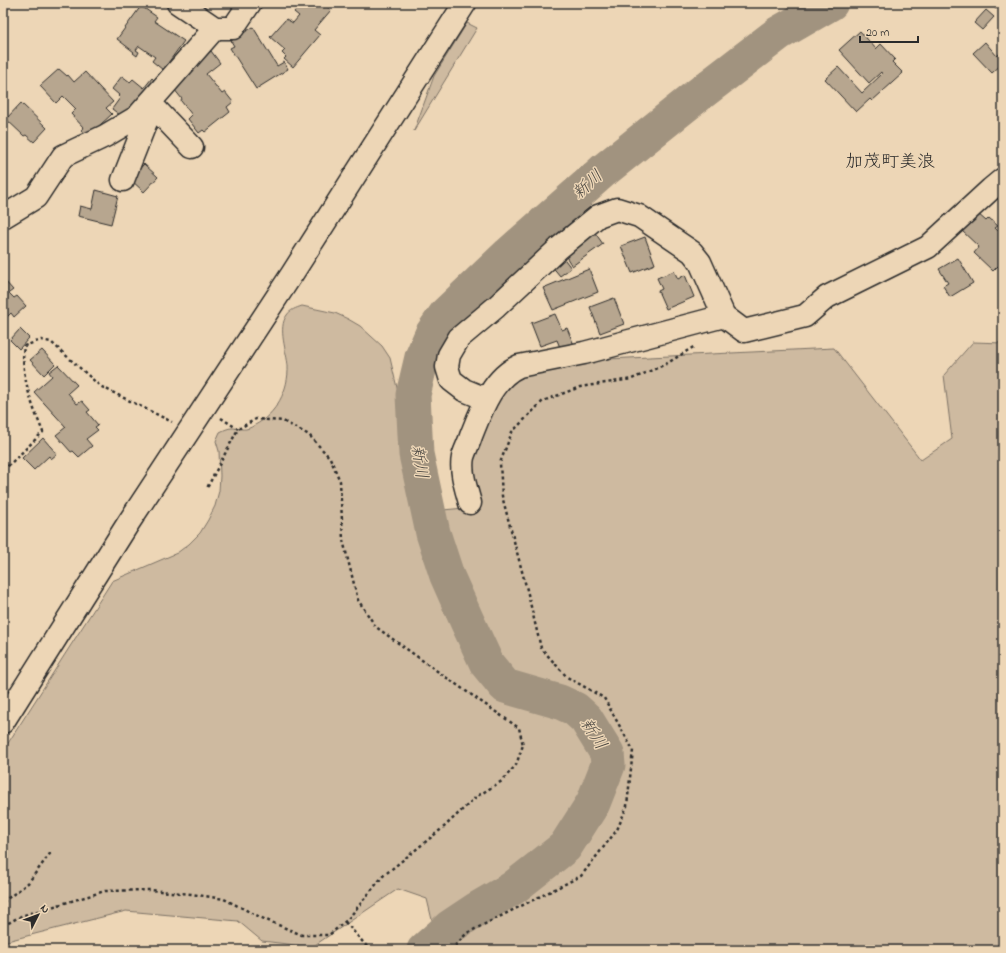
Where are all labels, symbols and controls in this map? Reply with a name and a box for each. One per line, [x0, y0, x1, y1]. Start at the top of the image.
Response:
scale bar [860, 18, 918, 44]
text: 20 m [866, 24, 889, 42]
district label: 加茂町美浪 [845, 150, 935, 176]
water label: 新川 [567, 164, 609, 206]
water label: 新川 [404, 443, 434, 481]
water label: 新川 [573, 713, 613, 755]
north arrow [18, 895, 58, 935]
text: N [36, 901, 53, 917]

